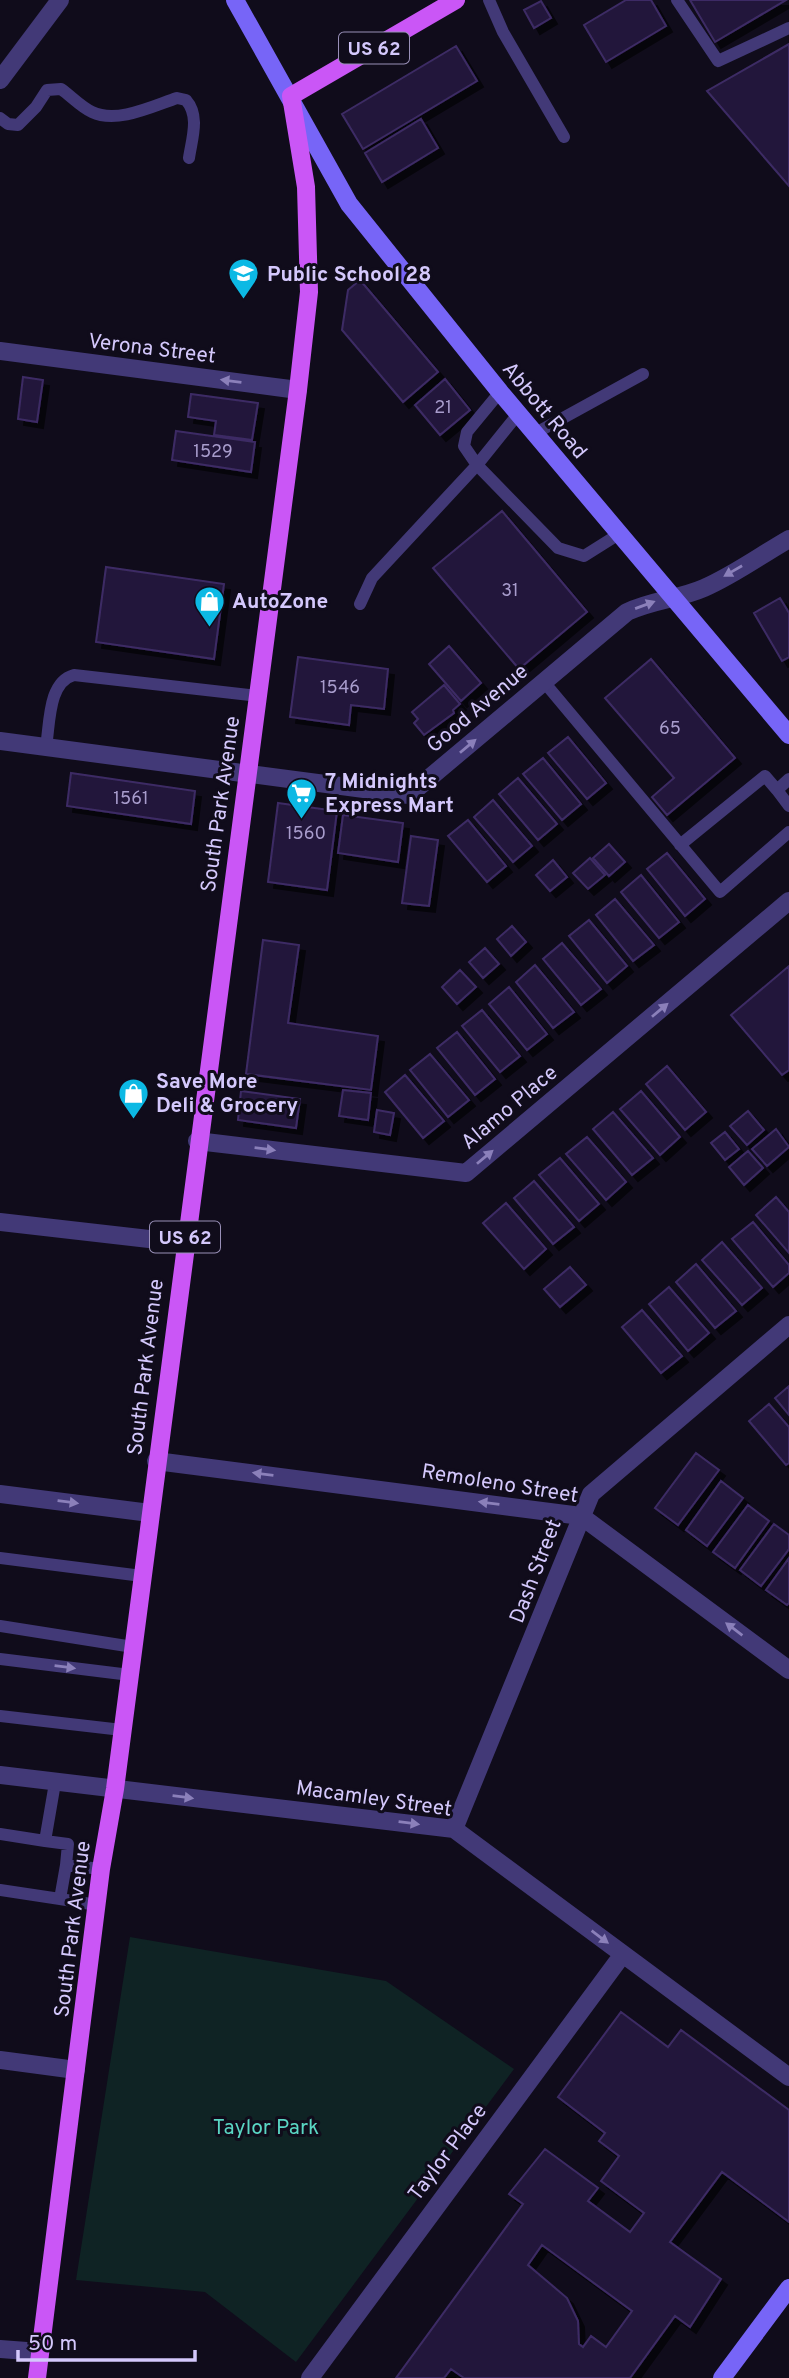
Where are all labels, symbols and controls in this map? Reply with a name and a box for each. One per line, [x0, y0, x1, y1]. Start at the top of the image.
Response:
road number: US 62 [339, 32, 409, 64]
school or university icon: Public School 28 [227, 257, 261, 301]
place label: Public School 28 [267, 262, 431, 289]
street label: Verona Street [87, 328, 217, 371]
street label: Abbott Road [495, 357, 592, 465]
one-way arrow [220, 375, 242, 386]
house number: 21 [434, 397, 452, 420]
house number: 1529 [193, 441, 233, 464]
one-way arrow [723, 565, 742, 577]
house number: 31 [501, 580, 519, 603]
shop icon: AutoZone [192, 584, 226, 628]
place label: AutoZone [232, 589, 328, 616]
one-way arrow [635, 599, 656, 610]
street label: Good Avenue [422, 659, 534, 760]
house number: 1546 [320, 677, 360, 700]
street label: South Park Avenue [196, 714, 247, 894]
house number: 65 [659, 718, 681, 741]
one-way arrow [458, 738, 476, 753]
place label: 7 Midnights Express Mart [325, 769, 454, 820]
supermarket icon: 7 Midnights Express Mart [285, 776, 319, 820]
house number: 1561 [113, 788, 149, 811]
house number: 1560 [286, 823, 326, 846]
one-way arrow [651, 1003, 668, 1018]
street label: Alamo Place [456, 1060, 564, 1156]
place label: Save More Deli & Grocery [156, 1069, 298, 1120]
shop icon: Save More Deli & Grocery [116, 1076, 150, 1120]
one-way arrow [254, 1143, 276, 1154]
one-way arrow [476, 1149, 494, 1164]
road number: US 62 [150, 1222, 220, 1252]
street label: South Park Avenue [122, 1277, 171, 1457]
street label: Remoleno Street [419, 1459, 580, 1510]
one-way arrow [252, 1469, 274, 1480]
one-way arrow [57, 1497, 79, 1508]
one-way arrow [478, 1497, 500, 1508]
street label: Dash Street [504, 1516, 569, 1627]
one-way arrow [725, 1622, 744, 1636]
one-way arrow [54, 1662, 76, 1673]
street label: Macamley Street [294, 1775, 454, 1824]
one-way arrow [172, 1792, 194, 1803]
one-way arrow [398, 1818, 420, 1829]
street label: South Park Avenue [49, 1839, 98, 2019]
one-way arrow [591, 1930, 609, 1944]
street label: Taylor Place [403, 2099, 494, 2207]
park label: Taylor Park [213, 2115, 319, 2142]
scale bar [18, 2318, 194, 2362]
text: 50 m [28, 2331, 77, 2358]

